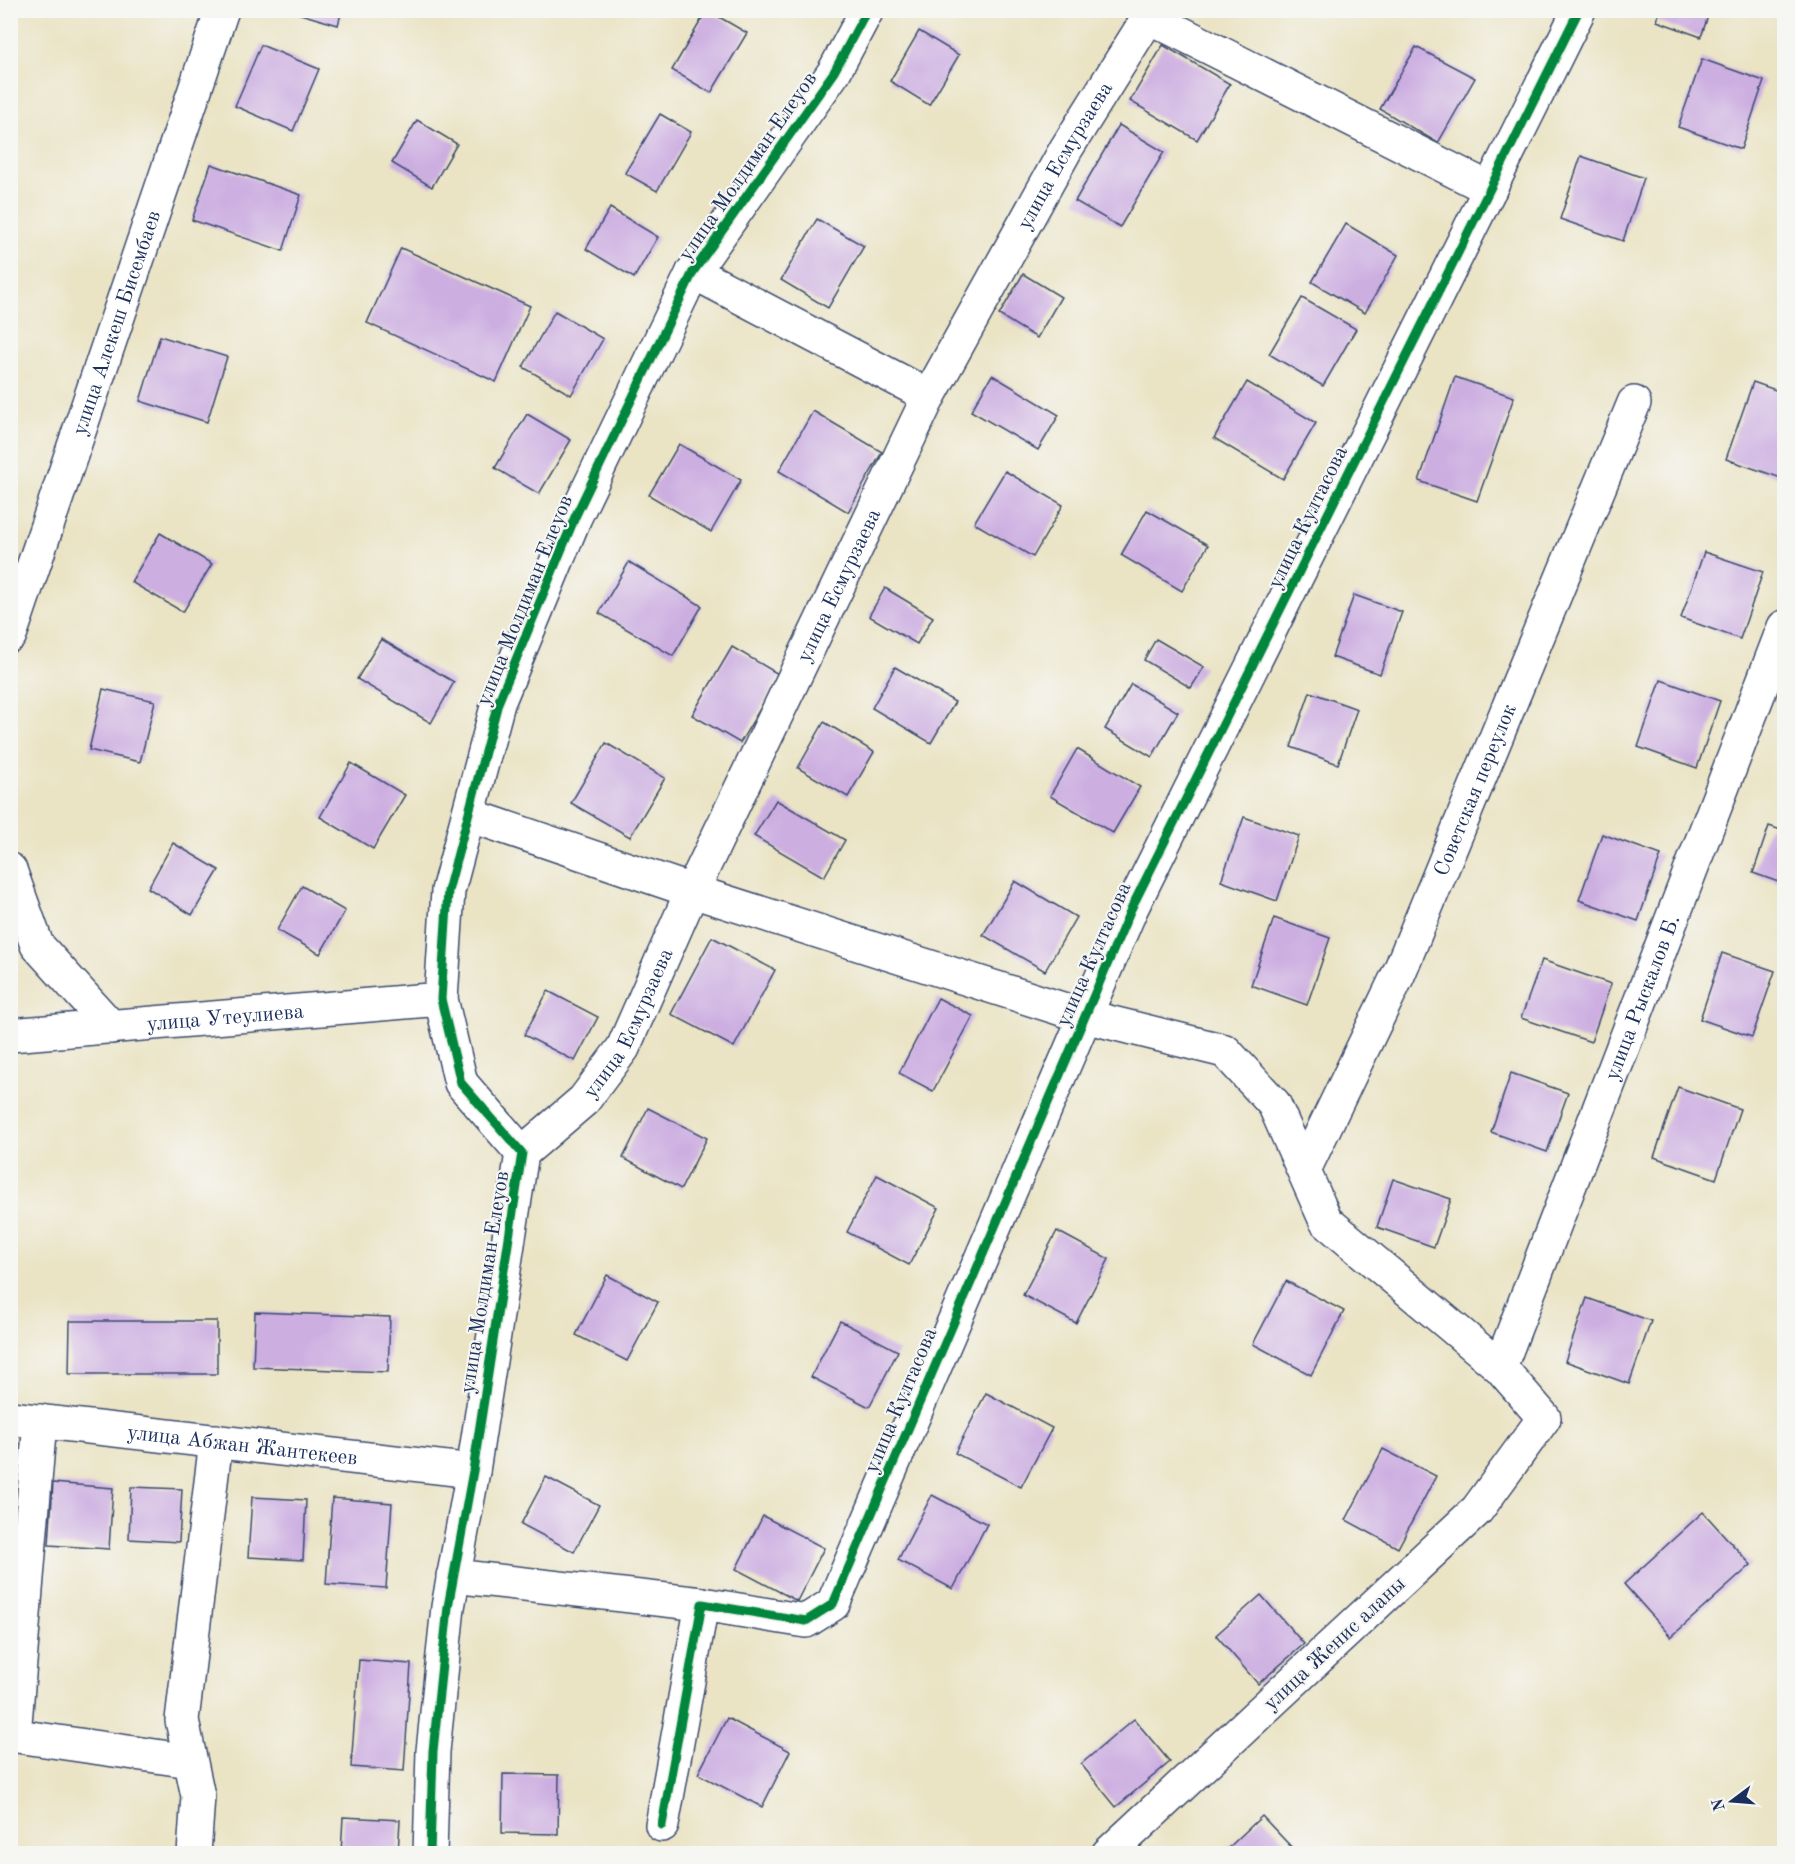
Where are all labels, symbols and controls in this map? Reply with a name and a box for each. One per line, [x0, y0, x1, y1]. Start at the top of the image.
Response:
street label: улица Молдиман Елеуов [675, 69, 821, 265]
street label: улица Есмурзаева [1015, 79, 1117, 233]
street label: улица Алекеш Бисембаев [70, 208, 165, 438]
street label: улица Култасова [1265, 443, 1352, 592]
street label: улица Молдиман Елеуов [474, 492, 577, 709]
street label: улица Есмурзаева [794, 506, 885, 666]
street label: Советская переулок [1431, 701, 1521, 879]
street label: улица Култасова [1053, 879, 1136, 1030]
street label: улица Рыскалов Б. [1602, 912, 1685, 1084]
street label: улица Есмурзаева [580, 946, 677, 1102]
street label: улица Утеулиева [146, 1001, 305, 1036]
street label: улица Молдиман Елеуов [458, 1169, 513, 1395]
street label: улица Култасова [861, 1325, 941, 1476]
street label: улица Абжан Жантекеев [126, 1422, 359, 1470]
street label: улица Женис аланы [1260, 1573, 1410, 1715]
north arrow [1702, 1771, 1762, 1831]
text: N [1710, 1796, 1729, 1813]

